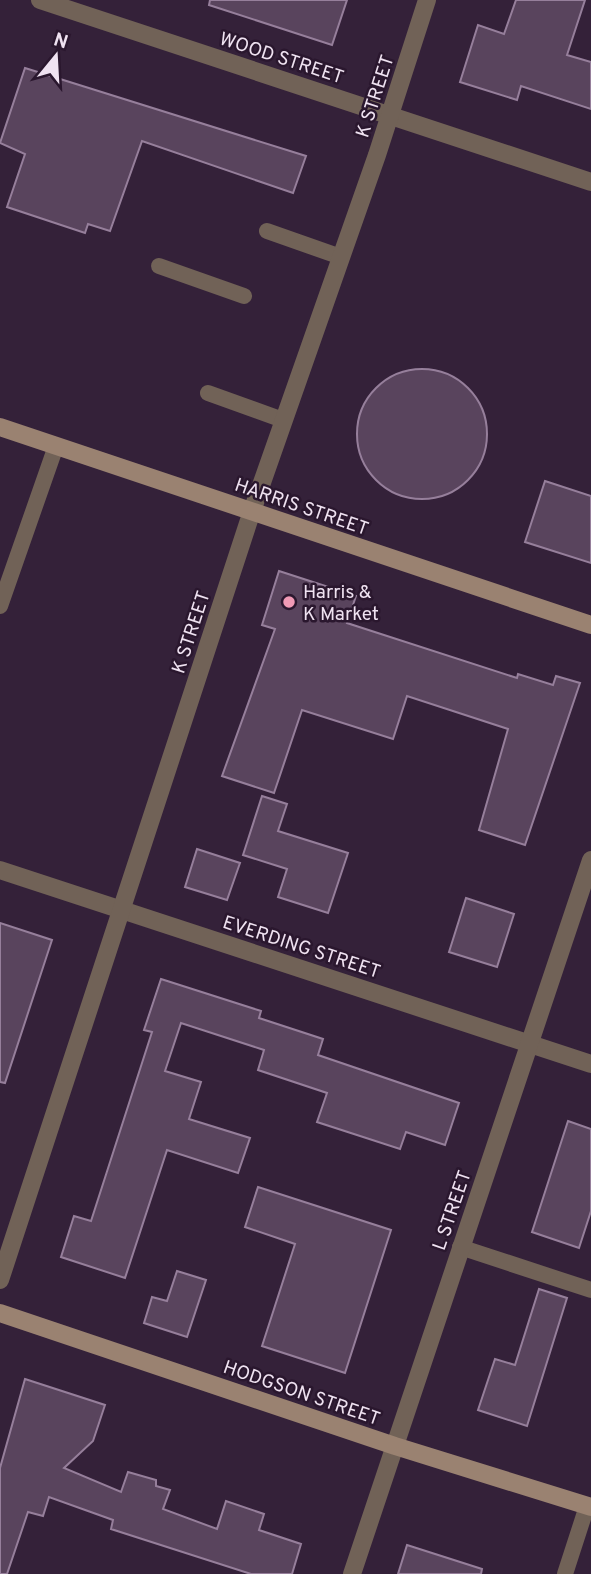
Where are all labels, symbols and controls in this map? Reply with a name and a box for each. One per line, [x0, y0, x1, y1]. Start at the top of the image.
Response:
north arrow [21, 21, 91, 91]
street label: WOOD STREET [216, 27, 347, 90]
text: N [50, 28, 71, 55]
street label: K STREET [351, 52, 401, 141]
street label: HARRIS STREET [231, 474, 372, 542]
place label: Harris & K Market [303, 581, 379, 627]
street label: K STREET [167, 588, 217, 677]
marker: Harris & K Market [281, 594, 297, 610]
street label: EVERDING STREET [219, 911, 383, 985]
street label: L STREET [428, 1167, 478, 1254]
street label: HODGSON STREET [220, 1356, 383, 1432]

